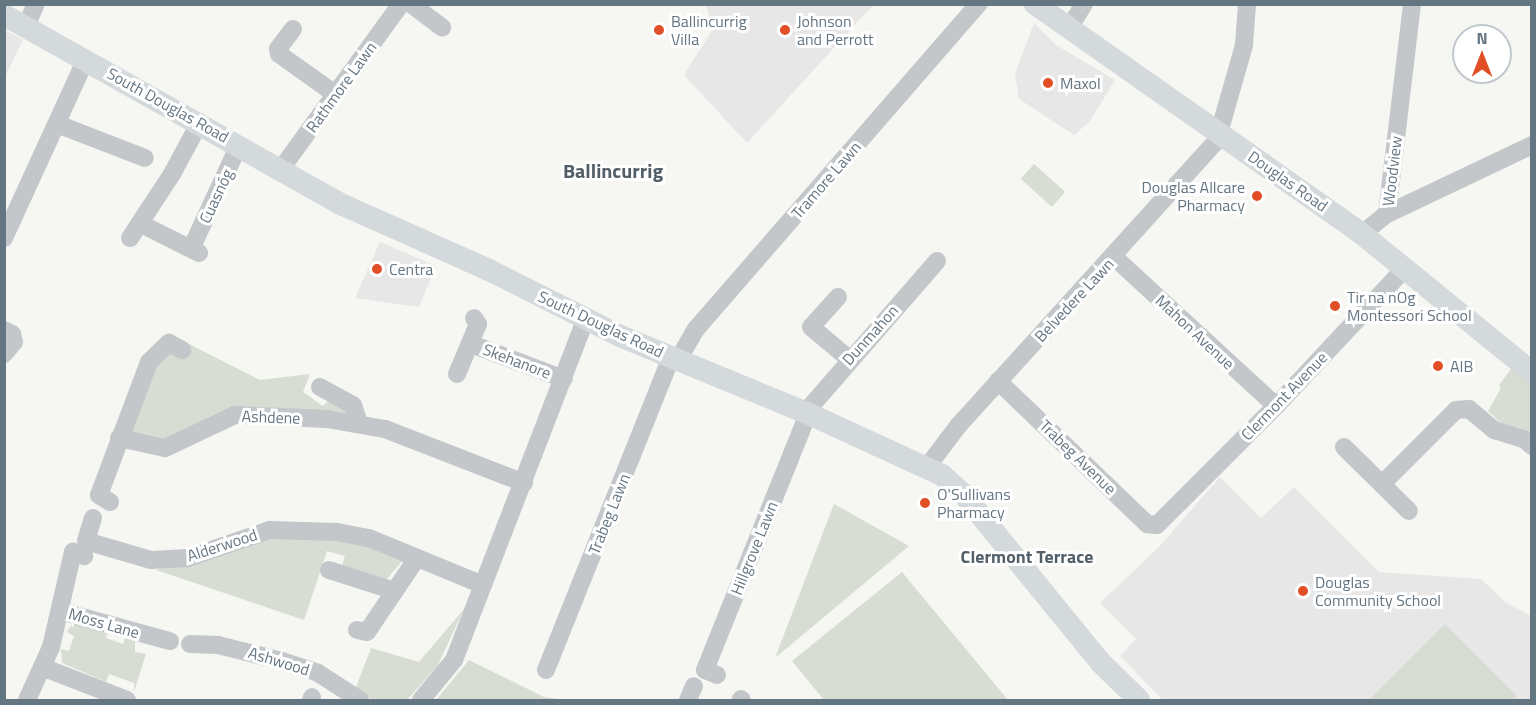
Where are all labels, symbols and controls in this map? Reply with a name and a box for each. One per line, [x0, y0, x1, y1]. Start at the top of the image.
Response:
place label: Ballincurrig Villa [671, 11, 747, 49]
place label: Johnson and Perrott [797, 11, 874, 49]
marker: Ballincurrig Villa [652, 23, 666, 37]
marker: Johnson and Perrott [778, 23, 792, 37]
north arrow [1452, 24, 1512, 84]
text: N [1476, 26, 1488, 50]
street label: Rathmore Lawn [302, 38, 380, 136]
street label: South Douglas Road [104, 64, 232, 146]
place label: Maxol [1060, 73, 1101, 93]
marker: Maxol [1041, 76, 1055, 90]
street label: Woodview [1378, 135, 1406, 207]
street label: Tramore Lawn [787, 138, 865, 222]
street label: Douglas Road [1244, 147, 1332, 215]
district label: Ballincurrig [563, 158, 663, 182]
street label: Cuasnóg [195, 166, 237, 226]
place label: Douglas Allcare Pharmacy [1141, 177, 1245, 215]
marker: Douglas Allcare Pharmacy [1250, 189, 1264, 203]
street label: Belvedere Lawn [1030, 254, 1118, 346]
place label: Centra [389, 259, 433, 279]
marker: Centra [370, 262, 384, 276]
street label: South Douglas Road [535, 287, 667, 361]
place label: Tir na nOg Montessori School [1347, 287, 1472, 325]
street label: Mahon Avenue [1152, 291, 1238, 373]
marker: Tir na nOg Montessori School [1328, 299, 1342, 313]
street label: Dunmahon [838, 301, 902, 369]
street label: Skehanore [480, 339, 554, 383]
street label: Clermont Avenue [1237, 348, 1331, 444]
place label: AIB [1450, 356, 1473, 376]
marker: AIB [1431, 359, 1445, 373]
street label: Ashdene [241, 406, 301, 428]
street label: Trabeg Avenue [1036, 416, 1120, 498]
street label: Trabeg Lawn [584, 471, 634, 557]
place label: O'Sullivans Pharmacy [937, 484, 1011, 522]
marker: O'Sullivans Pharmacy [918, 496, 932, 510]
street label: Hillgrove Lawn [727, 498, 781, 598]
street label: Alderwood [184, 525, 260, 565]
district label: Clermont Terrace [961, 546, 1093, 568]
place label: Douglas Community School [1315, 572, 1441, 610]
marker: Douglas Community School [1296, 584, 1310, 598]
street label: Moss Lane [66, 604, 142, 642]
street label: Ashwood [246, 643, 312, 679]

